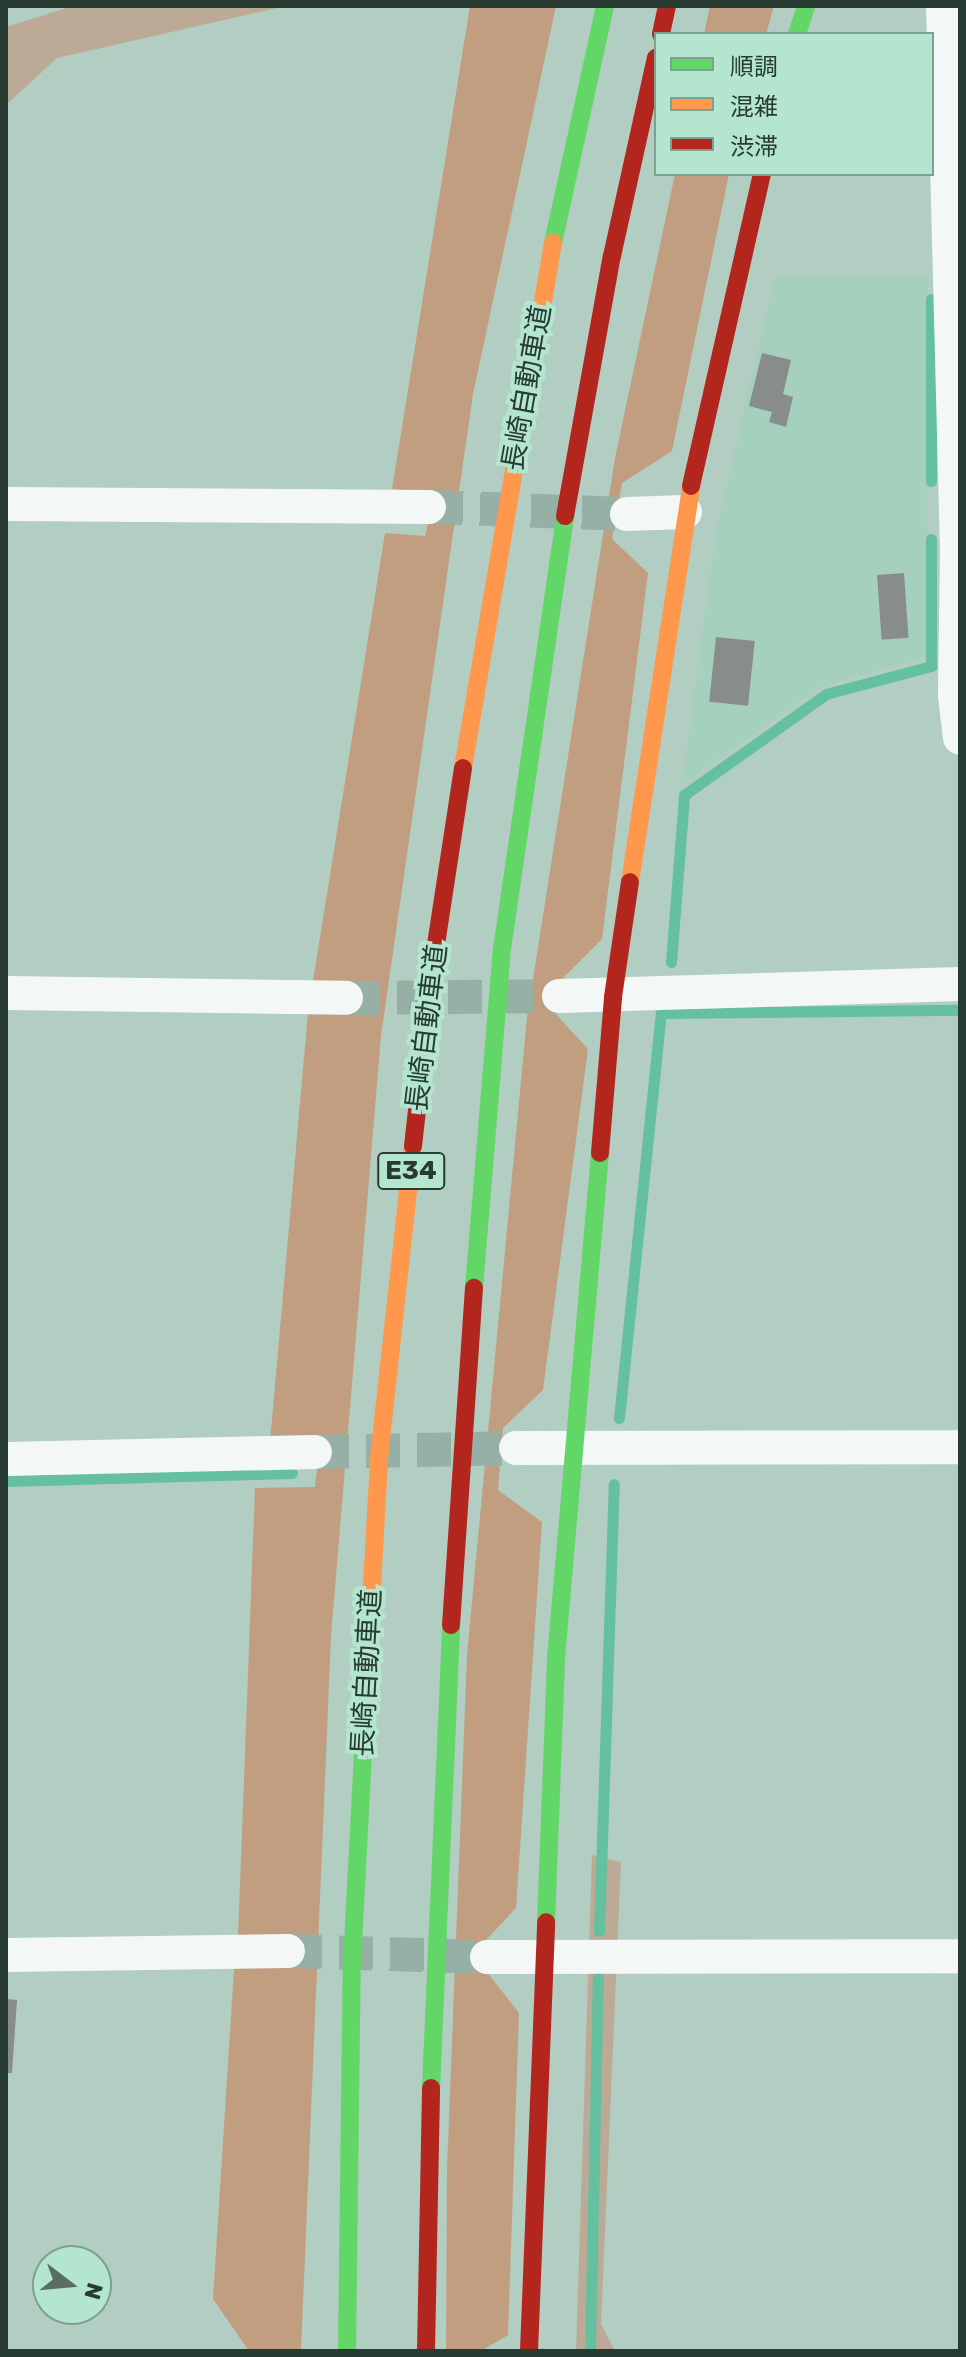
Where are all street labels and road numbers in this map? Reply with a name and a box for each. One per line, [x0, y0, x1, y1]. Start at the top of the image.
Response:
street label: 長崎自動車道 [496, 302, 558, 474]
street label: 長崎自動車道 [400, 943, 454, 1113]
road number: E34 [377, 1149, 445, 1193]
street label: 長崎自動車道 [346, 1588, 388, 1758]

